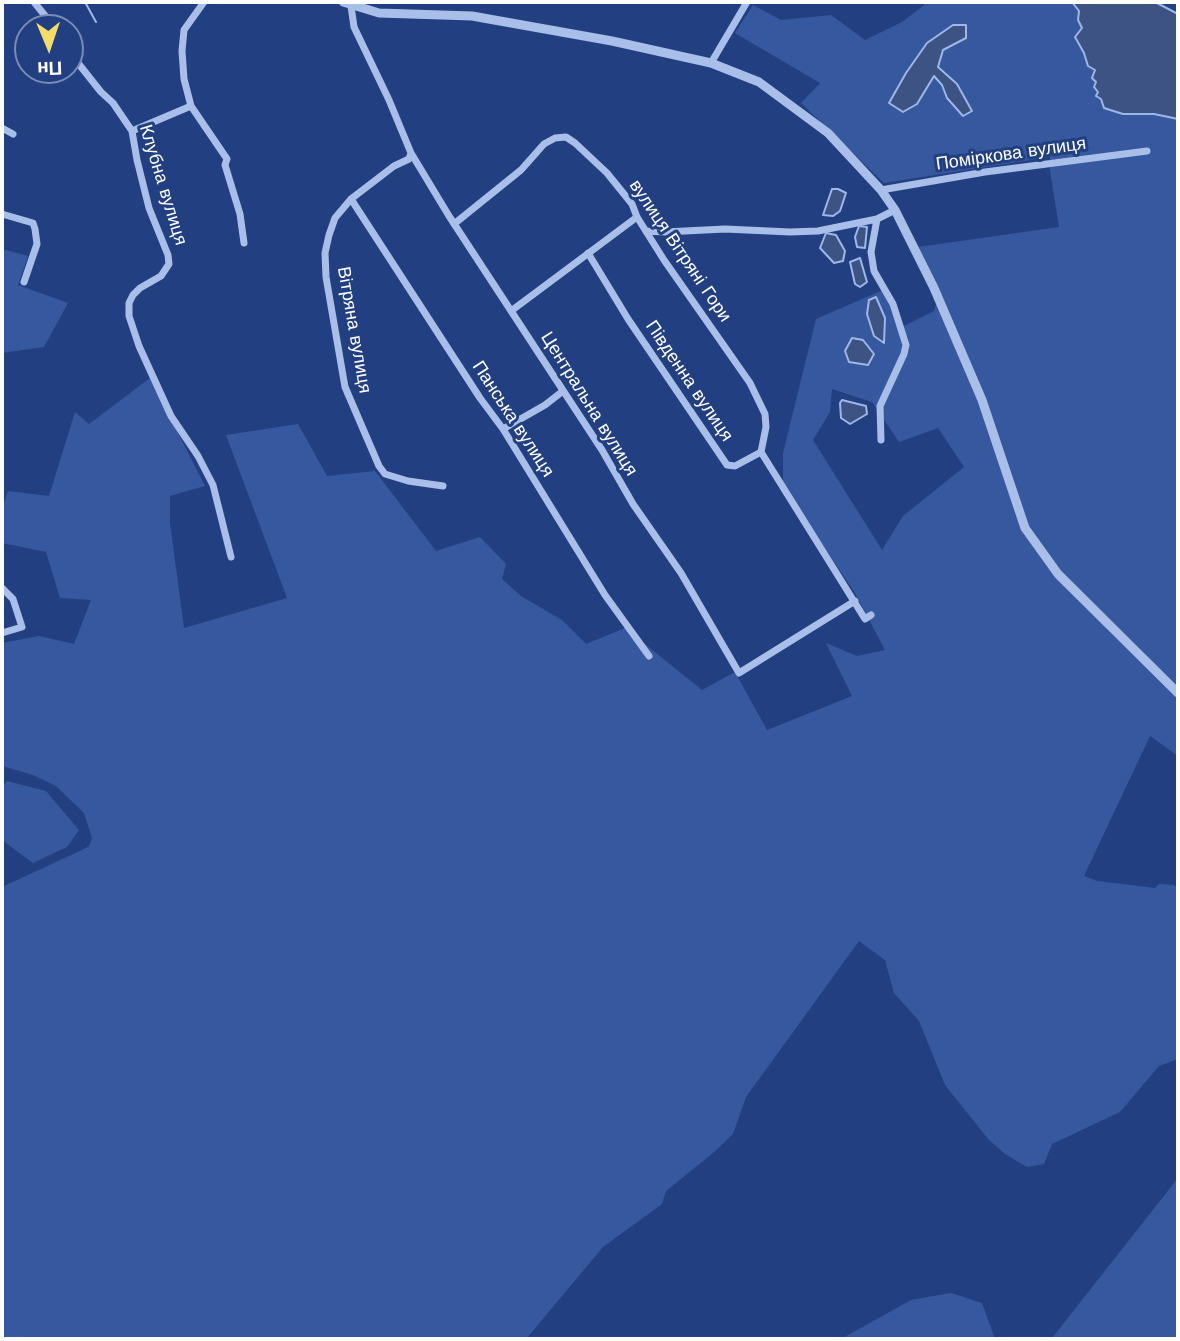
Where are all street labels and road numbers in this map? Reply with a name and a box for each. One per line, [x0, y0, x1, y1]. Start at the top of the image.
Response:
street label: Клубна вулиця [134, 122, 192, 248]
street label: Поміркова вулиця [935, 133, 1087, 175]
street label: вулиця Вітряні Гори [624, 176, 736, 326]
street label: Вітряна вулиця [332, 265, 376, 395]
street label: Південна вулиця [641, 316, 737, 446]
street label: Центральна вулиця [536, 328, 642, 480]
street label: Панська вулиця [467, 357, 559, 481]

